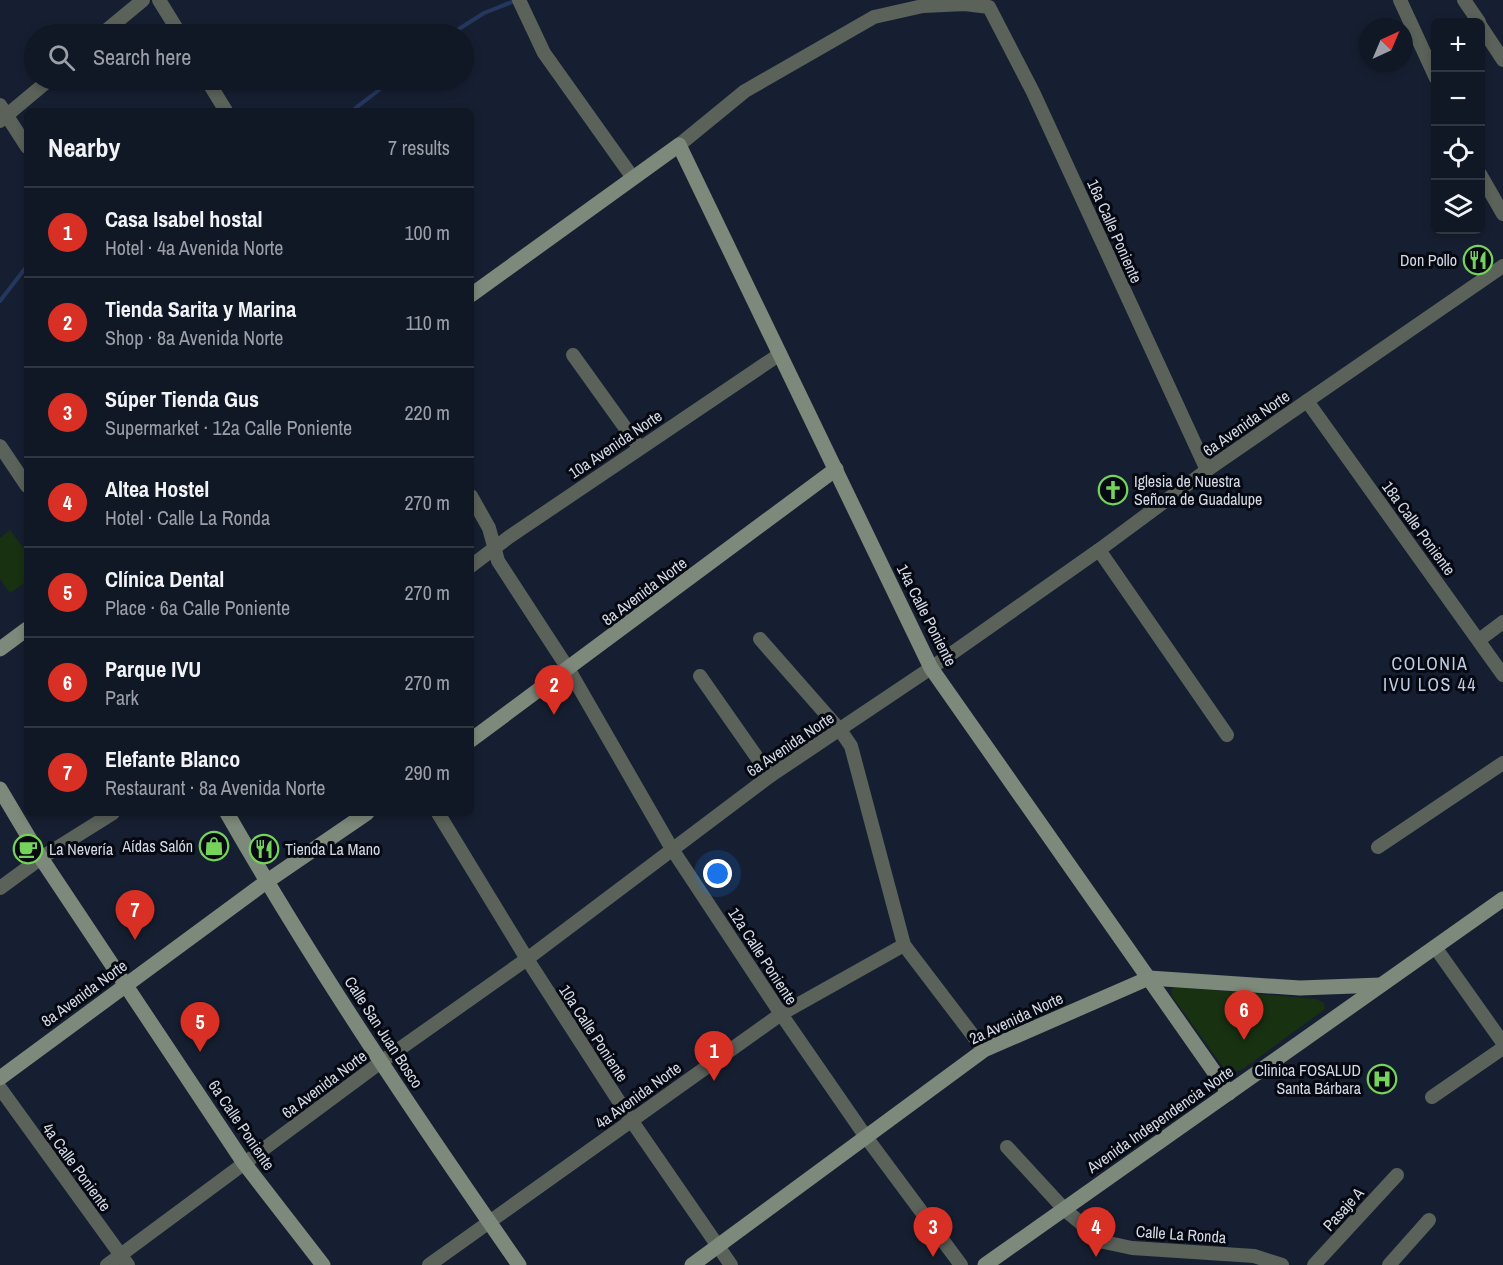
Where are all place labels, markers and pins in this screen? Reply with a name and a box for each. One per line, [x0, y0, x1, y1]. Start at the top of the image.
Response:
restaurant icon: Don Pollo [1462, 244, 1494, 276]
place label: Don Pollo [1400, 249, 1457, 271]
place label: Iglesia de Nuestra Señora de Guadalupe [1134, 470, 1262, 510]
church icon: Iglesia de Nuestra Señora de Guadalupe [1097, 474, 1129, 506]
pin: 2 [534, 666, 574, 715]
shop icon: Aídas Salón [198, 830, 230, 862]
cafe icon: La Nevería [12, 833, 44, 865]
restaurant icon: Tienda La Mano [248, 833, 280, 865]
place label: Aídas Salón [121, 835, 193, 857]
place label: La Nevería [49, 838, 114, 860]
place label: Tienda La Mano [285, 838, 380, 860]
pin: 7 [116, 890, 154, 940]
pin: 6 [1224, 990, 1264, 1040]
pin: 5 [180, 1002, 220, 1052]
pin: 1 [694, 1032, 734, 1081]
place label: Clinica FOSALUD Santa Bárbara [1255, 1059, 1362, 1099]
hospital icon: Clinica FOSALUD Santa Bárbara [1366, 1063, 1398, 1095]
pin: 3 [914, 1208, 952, 1257]
pin: 4 [1076, 1208, 1116, 1257]

